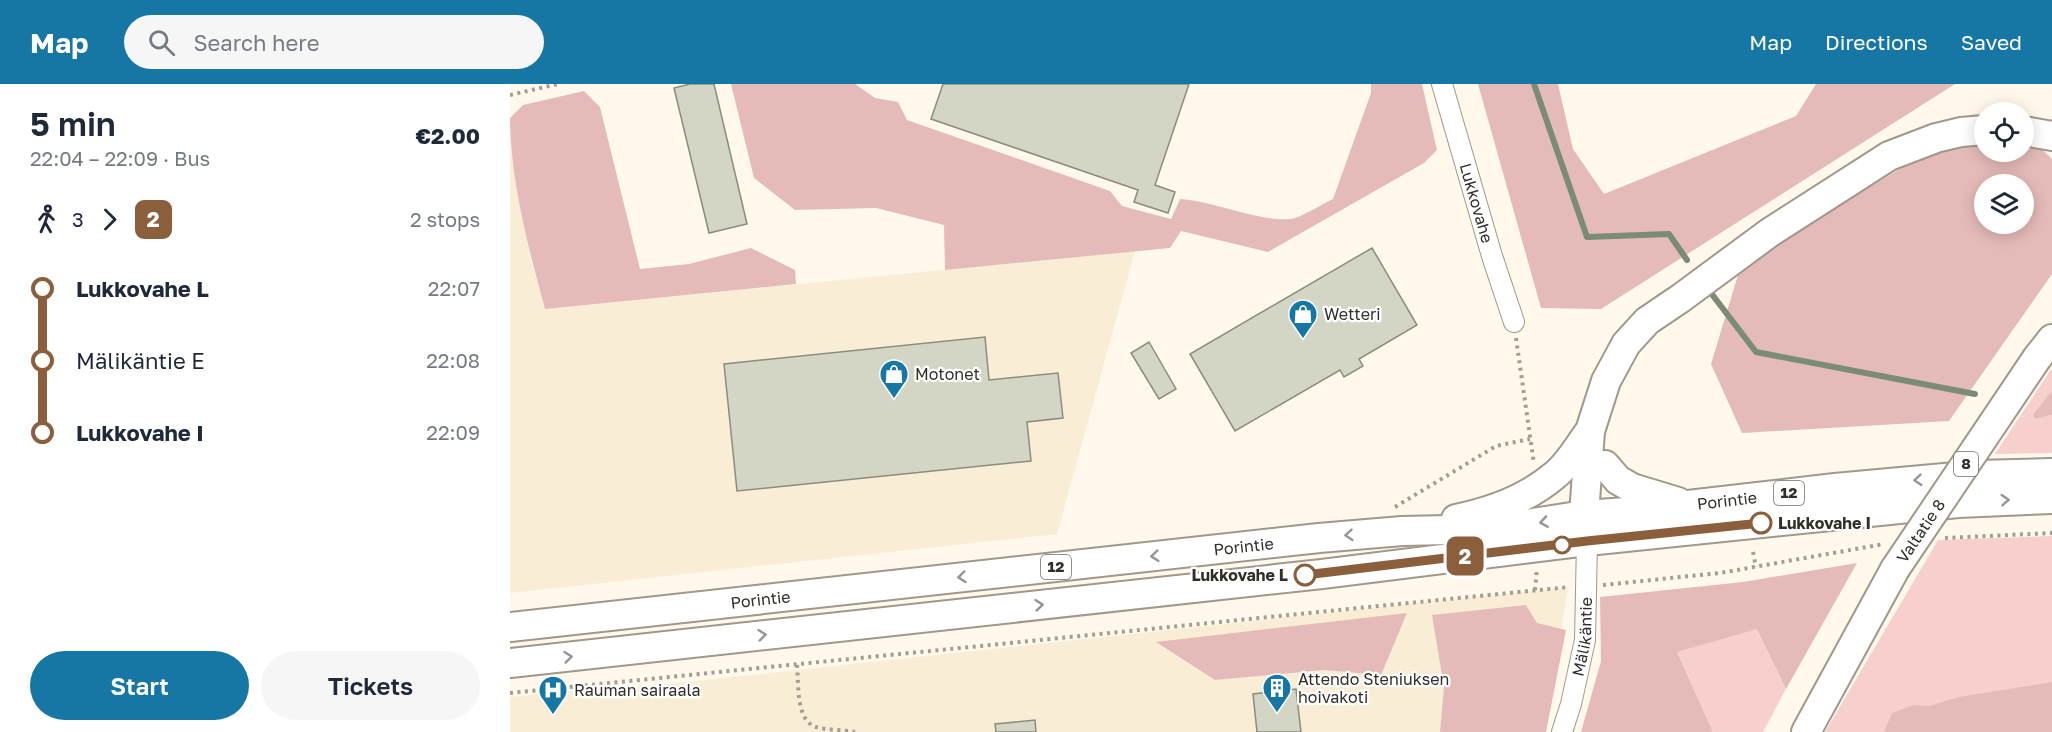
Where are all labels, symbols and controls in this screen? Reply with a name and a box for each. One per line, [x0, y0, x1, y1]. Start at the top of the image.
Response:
search box [124, 15, 544, 69]
text: Map [30, 26, 88, 59]
icon: search [145, 26, 178, 59]
text: Search here [193, 29, 319, 56]
text: Map [1749, 29, 1792, 55]
text: Directions [1825, 29, 1928, 55]
text: Saved [1961, 29, 2022, 55]
map controls [1974, 102, 2034, 234]
button: locate [1974, 102, 2034, 162]
text: 5 min [30, 104, 116, 143]
text: €2.00 [415, 122, 480, 149]
text: 22:04 – 22:09 · Bus [30, 146, 210, 170]
street label: Lukkovahe [1456, 161, 1498, 245]
button: layers [1974, 174, 2034, 234]
icon: walk [30, 203, 63, 236]
icon: forward [93, 203, 126, 236]
text: 2 [147, 206, 160, 232]
text: 3 [72, 207, 84, 231]
text: 2 stops [410, 207, 480, 231]
text: Lukkovahe L [76, 275, 209, 302]
text: 22:07 [428, 276, 480, 300]
shop icon: Wetteri [1287, 298, 1319, 340]
place label: Wetteri [1324, 304, 1380, 324]
text: Mälikäntie E [76, 347, 205, 374]
text: 22:08 [426, 348, 480, 372]
shop icon: Motonet [878, 358, 910, 400]
place label: Motonet [915, 364, 980, 384]
text: Lukkovahe I [76, 419, 204, 446]
text: 22:09 [426, 420, 480, 444]
road number: 8 [1954, 452, 1978, 476]
one-way arrow [1914, 473, 1923, 486]
road number: 12 [1774, 481, 1804, 505]
street label: Porintie [1696, 487, 1758, 514]
one-way arrow [2000, 494, 2009, 507]
street label: Valtatie 8 [1892, 495, 1949, 567]
marker: Lukkovahe I [1750, 512, 1772, 534]
place label: Lukkovahe I [1778, 513, 1871, 533]
one-way arrow [1539, 515, 1549, 528]
one-way arrow [1345, 529, 1354, 542]
street label: Porintie [1213, 533, 1275, 560]
line badge: 2 [1446, 536, 1484, 576]
unlabelled marker [1553, 536, 1571, 554]
text: 2 [1459, 543, 1471, 569]
one-way arrow [1151, 549, 1160, 562]
road number: 12 [1041, 555, 1071, 579]
marker: Lukkovahe L [1294, 564, 1316, 586]
place label: Lukkovahe L [1191, 565, 1288, 585]
one-way arrow [957, 571, 966, 583]
street label: Porintie [729, 586, 791, 613]
street label: Mälikäntie [1567, 597, 1596, 678]
one-way arrow [1035, 599, 1044, 612]
one-way arrow [757, 630, 767, 642]
button: Start [30, 651, 249, 720]
button: Tickets [261, 651, 480, 720]
one-way arrow [564, 651, 573, 664]
place label: Attendo Steniuksen hoivakoti [1298, 669, 1449, 707]
building icon: Attendo Steniuksen hoivakoti [1261, 672, 1293, 714]
hospital icon: Rauman sairaala [537, 674, 569, 716]
place label: Rauman sairaala [574, 680, 701, 700]

